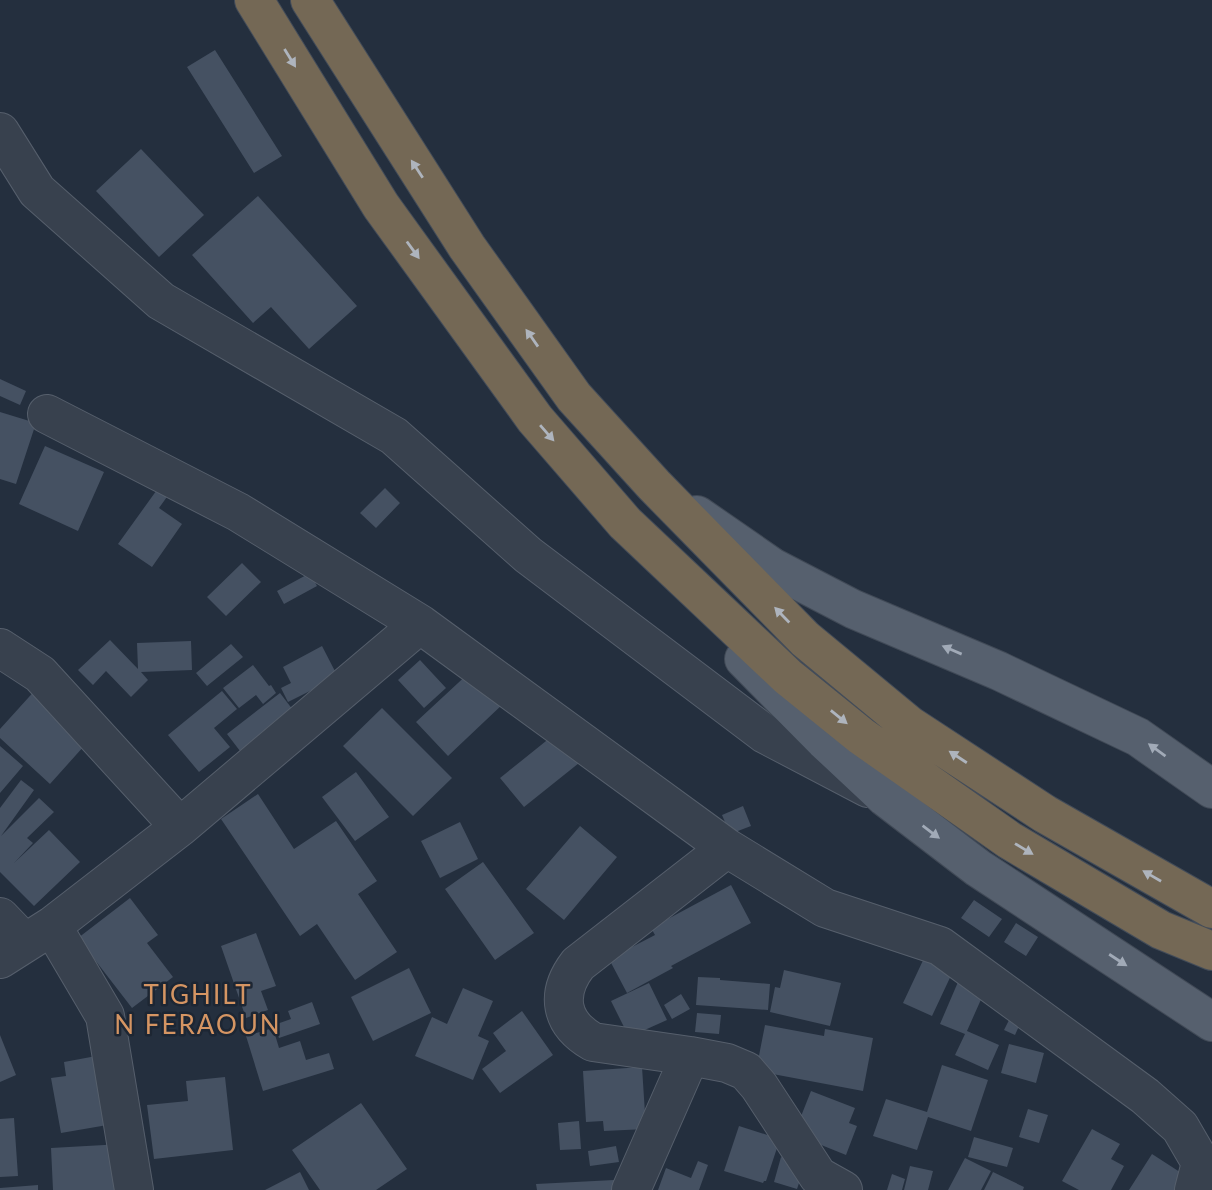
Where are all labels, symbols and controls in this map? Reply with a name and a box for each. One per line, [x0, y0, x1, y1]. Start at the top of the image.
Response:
one-way arrow [284, 49, 297, 68]
one-way arrow [411, 159, 424, 178]
one-way arrow [406, 241, 420, 259]
one-way arrow [525, 329, 539, 347]
one-way arrow [539, 425, 554, 442]
one-way arrow [774, 607, 790, 624]
one-way arrow [941, 645, 962, 656]
one-way arrow [829, 710, 847, 725]
one-way arrow [1148, 742, 1166, 757]
one-way arrow [949, 751, 968, 764]
one-way arrow [921, 825, 940, 839]
one-way arrow [1014, 843, 1034, 855]
one-way arrow [1143, 870, 1162, 882]
one-way arrow [1109, 954, 1128, 967]
district label: TIGHILT N FERAOUN [114, 978, 282, 1040]

